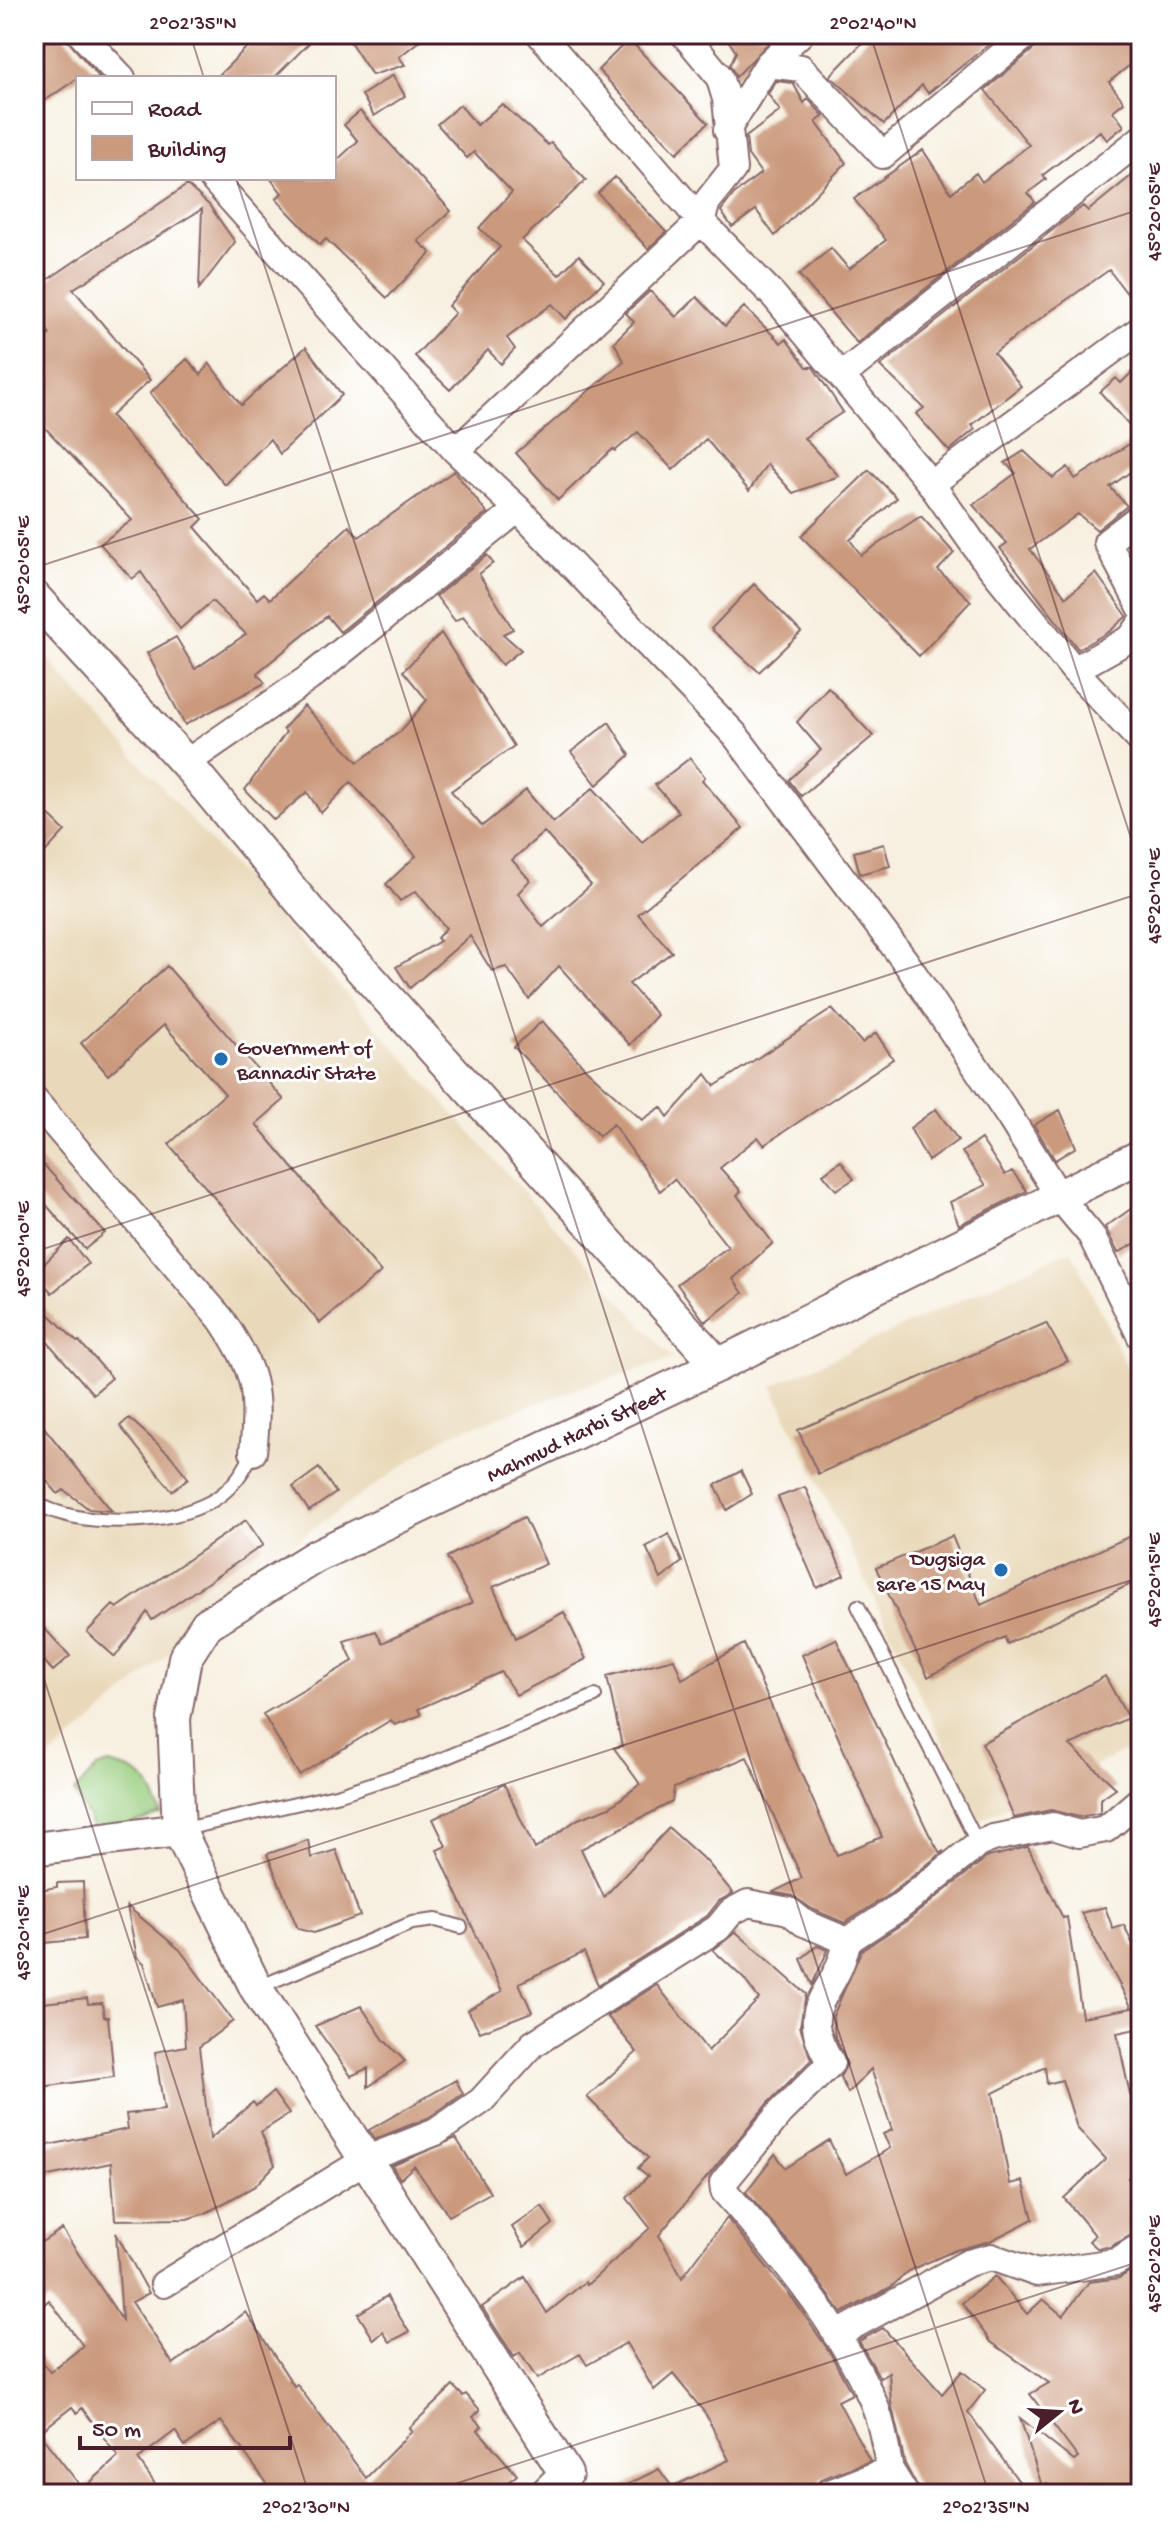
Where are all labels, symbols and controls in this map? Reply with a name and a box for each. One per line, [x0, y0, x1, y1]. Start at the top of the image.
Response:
text: 2°02'35"N [149, 14, 237, 37]
text: 2°02'40"N [829, 14, 917, 37]
legend [76, 76, 336, 180]
text: Road [148, 97, 202, 126]
text: Building [147, 137, 226, 166]
text: 45°20'05"E [1145, 162, 1168, 261]
text: 45°20'05"E [14, 515, 37, 614]
text: 45°20'10"E [1145, 847, 1168, 944]
place label: Government of Bannadir State [236, 1037, 377, 1088]
marker: Government of Bannadir State [212, 1050, 230, 1068]
text: 45°20'10"E [14, 1200, 37, 1297]
street label: Mahmud Harbi Street [483, 1382, 673, 1490]
text: 45°20'15"E [1145, 1531, 1168, 1627]
place label: Dugsiga sare 15 May [876, 1548, 986, 1599]
marker: Dugsiga sare 15 May [992, 1561, 1010, 1579]
text: 45°20'15"E [14, 1884, 37, 1980]
text: 45°20'20"E [1145, 2214, 1168, 2313]
north arrow [1019, 2372, 1099, 2452]
text: N [1060, 2396, 1089, 2418]
scale bar [80, 2400, 290, 2450]
text: 50 m [92, 2417, 141, 2446]
text: 2°02'30"N [262, 2498, 350, 2521]
text: 2°02'35"N [942, 2498, 1030, 2521]

